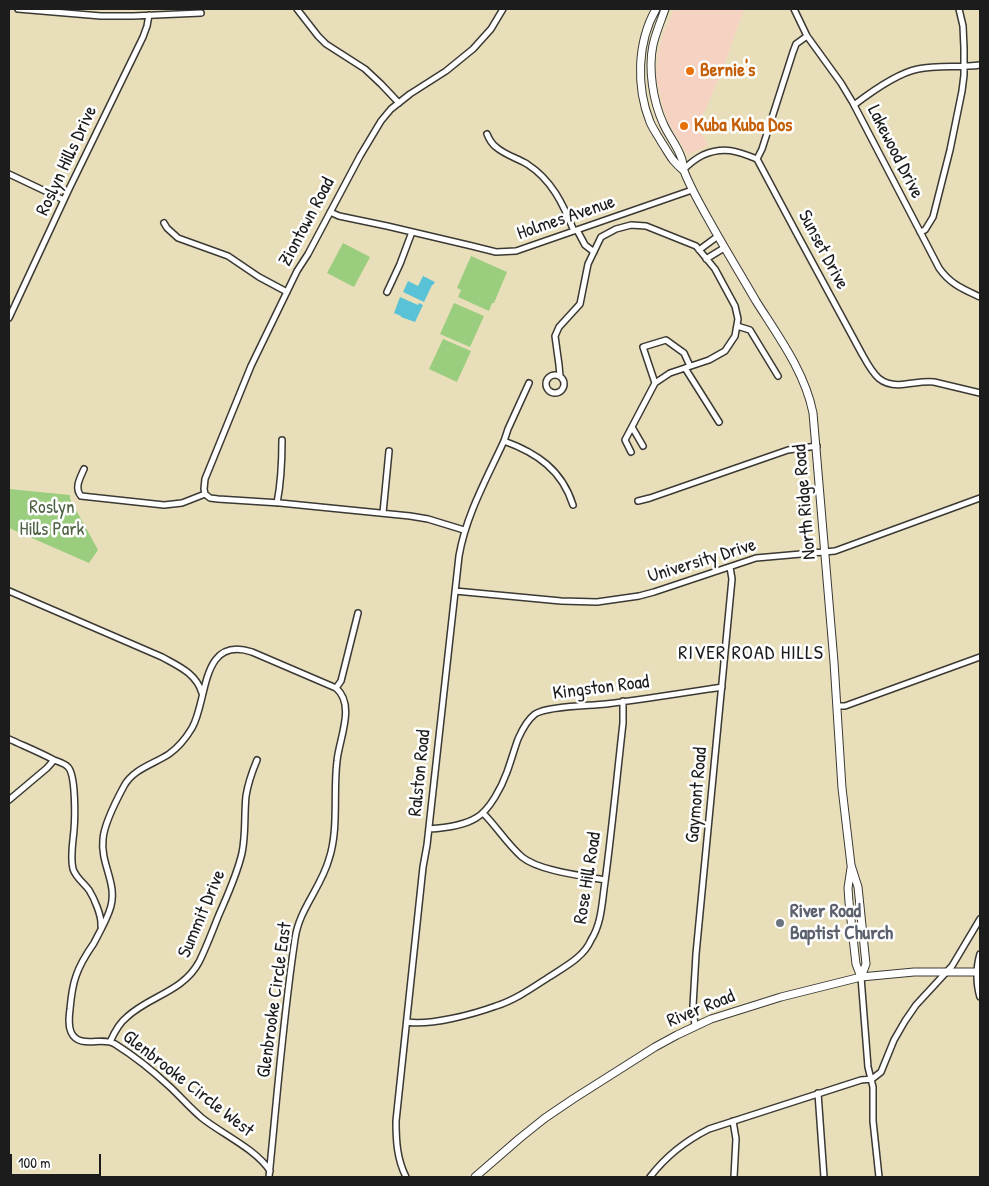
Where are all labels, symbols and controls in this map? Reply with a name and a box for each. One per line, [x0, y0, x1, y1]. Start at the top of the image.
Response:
place label: Bernie's [700, 60, 755, 82]
marker: Bernie's [684, 65, 696, 77]
street label: Lakewood Drive [862, 102, 928, 202]
street label: Roslyn Hills Drive [32, 103, 102, 219]
place label: Kuba Kuba Dos [694, 115, 792, 137]
marker: Kuba Kuba Dos [678, 120, 690, 132]
street label: Ziontown Road [274, 174, 340, 270]
street label: Holmes Avenue [514, 191, 618, 245]
street label: Sunset Drive [793, 206, 853, 294]
street label: North Ridge Road [789, 443, 821, 561]
park label: Roslyn Hills Park [20, 497, 84, 541]
street label: University Drive [645, 534, 759, 588]
district label: RIVER ROAD HILLS [676, 642, 826, 666]
street label: Kingston Road [552, 671, 650, 705]
street label: Ralston Road [404, 729, 436, 817]
street label: Gaymont Road [681, 746, 713, 844]
street label: Rose Hill Road [570, 831, 606, 925]
street label: Summit Drive [173, 867, 231, 961]
place label: River Road Baptist Church [790, 901, 893, 945]
marker: River Road Baptist Church [774, 917, 786, 929]
street label: Glenbrooke Circle East [253, 921, 297, 1079]
street label: River Road [664, 985, 738, 1033]
street label: Glenbrooke Circle West [118, 1026, 258, 1142]
scale bar [12, 1144, 104, 1176]
text: 100 m [18, 1152, 51, 1173]

